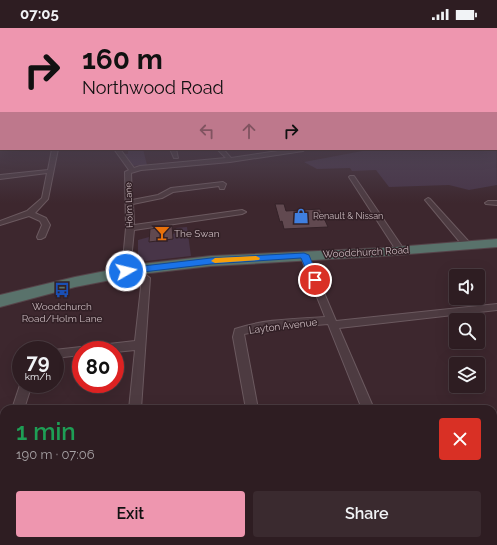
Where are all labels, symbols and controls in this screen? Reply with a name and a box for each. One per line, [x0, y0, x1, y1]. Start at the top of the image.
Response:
text: 07:05 [20, 5, 59, 23]
text: 160 m [82, 43, 163, 76]
icon: right [16, 44, 68, 96]
text: Northwood Road [82, 77, 224, 98]
icon: left [196, 120, 218, 142]
icon: ahead [238, 120, 260, 142]
icon: right [280, 120, 302, 142]
street label: Holm Lane [123, 181, 135, 228]
shop icon: Renault & Nissan [292, 207, 310, 225]
place label: Renault & Nissan [313, 211, 383, 221]
bar icon: The Swan [153, 224, 171, 242]
place label: The Swan [174, 228, 220, 239]
street label: Woodchurch Road [323, 244, 409, 260]
position arrow [105, 250, 147, 292]
pin [298, 263, 332, 297]
icon: arrive [304, 269, 326, 291]
map controls [449, 269, 485, 393]
button: sound [449, 269, 485, 305]
bus stop icon: Woodchurch Road/Holm Lane [53, 281, 71, 299]
place label: Woodchurch Road/Holm Lane [22, 301, 102, 324]
button: search [449, 313, 485, 349]
street label: Layton Avenue [248, 316, 318, 336]
speed limit sign: 80 [72, 341, 124, 393]
text: 79 [27, 350, 50, 374]
button: layers [449, 357, 485, 393]
text: km/h [25, 371, 51, 382]
text: 1 min [16, 417, 76, 446]
button: close [439, 418, 481, 460]
text: 190 m · 07:06 [16, 447, 95, 462]
button: Exit [16, 491, 245, 537]
button: Share [253, 491, 481, 537]

